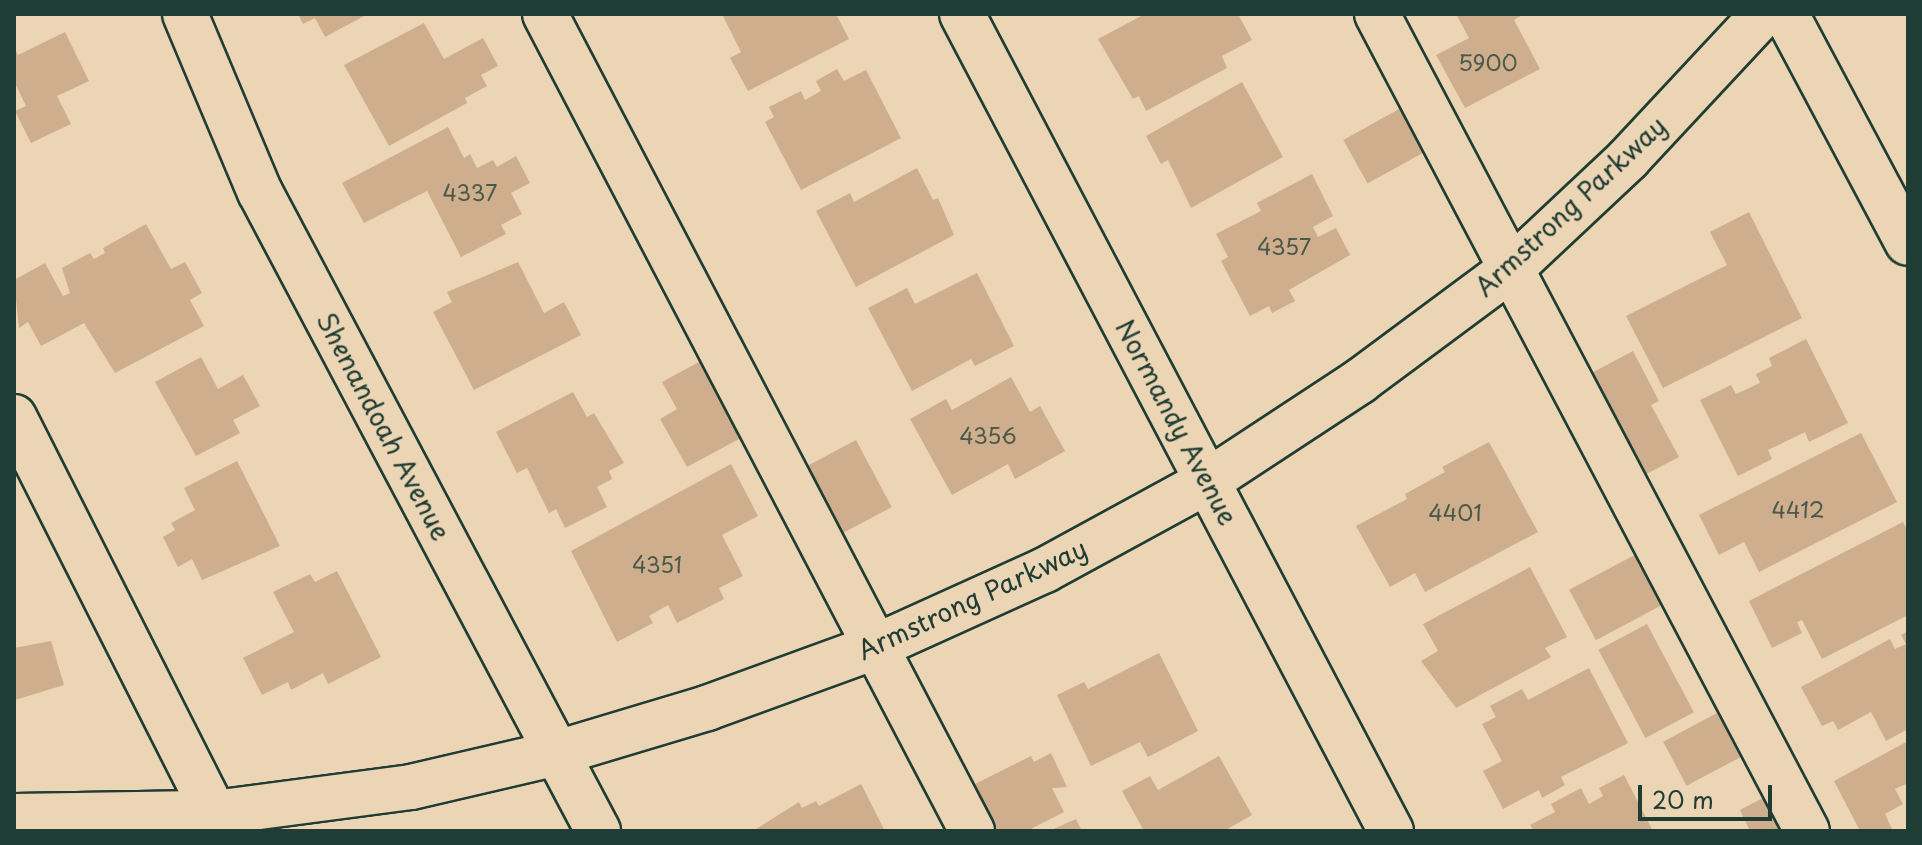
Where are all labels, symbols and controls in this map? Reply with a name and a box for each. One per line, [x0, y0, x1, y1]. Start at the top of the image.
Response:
house number: 5900 [1458, 49, 1518, 75]
street label: Armstrong Parkway [1468, 110, 1672, 302]
house number: 4337 [443, 179, 497, 205]
house number: 4357 [1257, 233, 1311, 259]
street label: Shenandoah Avenue [311, 307, 457, 545]
street label: Normandy Avenue [1109, 313, 1245, 531]
house number: 4356 [959, 422, 1017, 448]
house number: 4412 [1771, 496, 1825, 522]
house number: 4401 [1428, 499, 1482, 525]
street label: Armstrong Parkway [852, 532, 1092, 666]
house number: 4351 [632, 551, 682, 577]
scale bar [1642, 769, 1776, 819]
text: 20 m [1652, 781, 1714, 817]

